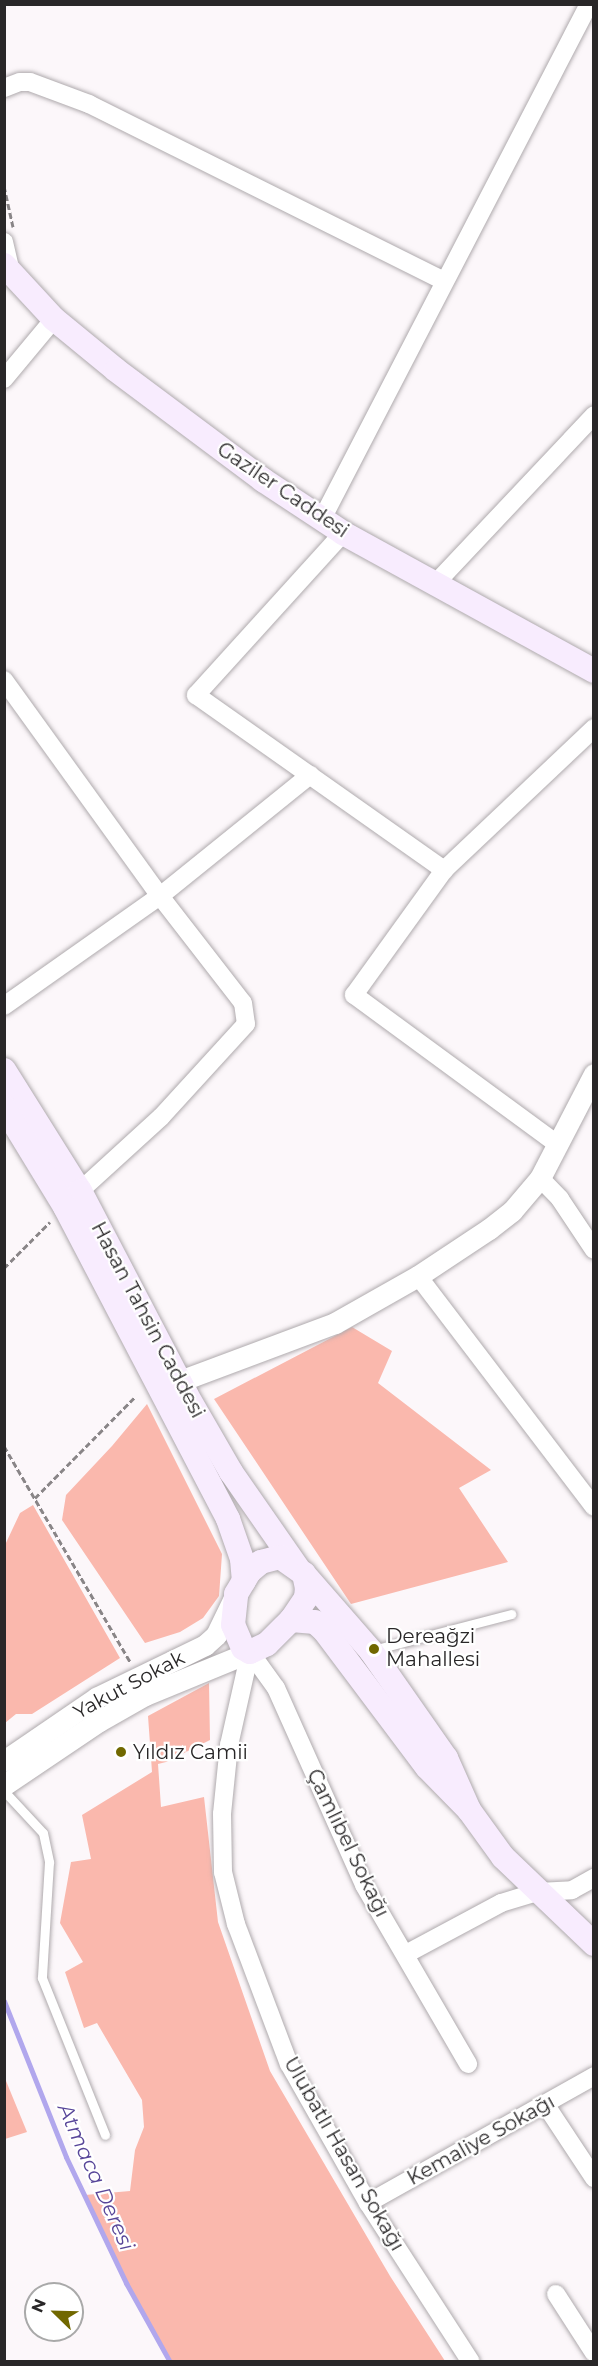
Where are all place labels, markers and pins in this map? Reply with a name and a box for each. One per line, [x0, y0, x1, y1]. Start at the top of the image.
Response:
place label: Dereağzi Mahallesi [386, 1625, 480, 1672]
marker: Dereağzi Mahallesi [367, 1642, 381, 1656]
place label: Yıldız Camii [133, 1740, 248, 1764]
marker: Yıldız Camii [114, 1745, 128, 1759]

